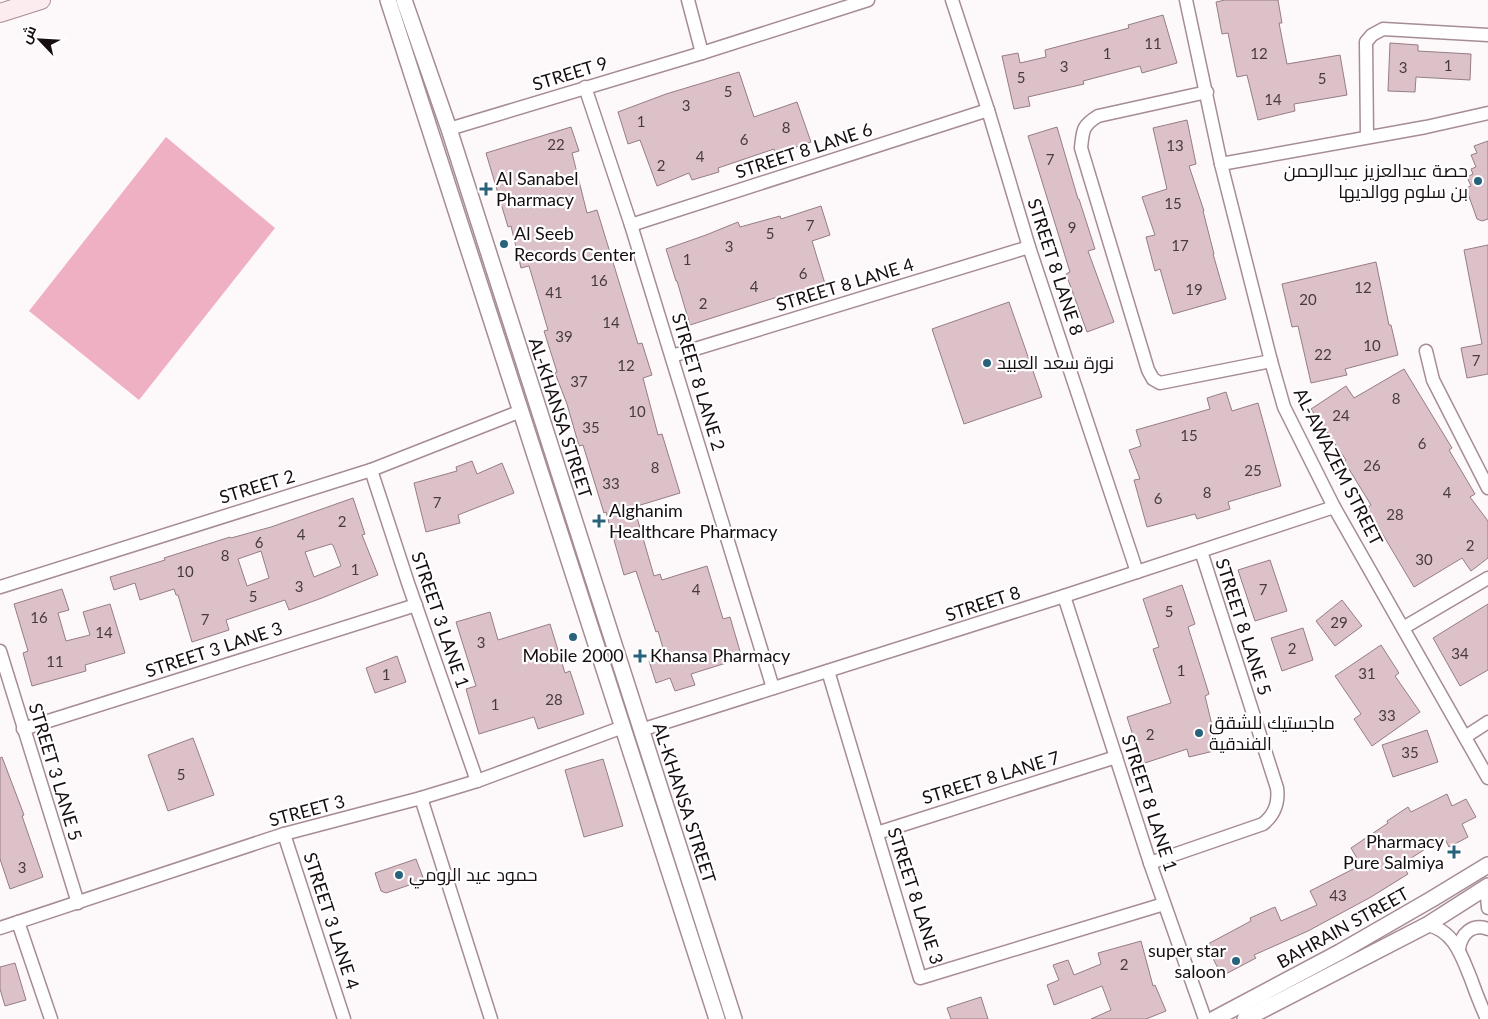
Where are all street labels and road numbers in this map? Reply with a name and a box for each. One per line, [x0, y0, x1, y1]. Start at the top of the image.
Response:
street label: STREET 9 [529, 51, 610, 95]
street label: STREET 8 LANE 6 [732, 118, 875, 183]
street label: STREET 8 LANE 8 [1023, 195, 1088, 338]
street label: STREET 8 LANE 4 [773, 253, 916, 315]
street label: STREET 8 LANE 2 [668, 310, 730, 453]
street label: AL-KHANSA STREET [525, 335, 597, 501]
street label: AL-AWAZEM STREET [1290, 384, 1388, 549]
street label: STREET 2 [216, 464, 297, 508]
street label: STREET 3 LANE 1 [407, 549, 475, 691]
street label: STREET 8 LANE 5 [1211, 555, 1276, 698]
street label: STREET 8 [942, 581, 1023, 626]
street label: STREET 3 LANE 3 [142, 617, 285, 682]
street label: STREET 3 LANE 5 [25, 700, 87, 843]
street label: AL-KHANSA STREET [649, 720, 721, 886]
street label: STREET 8 LANE 1 [1117, 731, 1182, 874]
street label: STREET 8 LANE 7 [919, 746, 1062, 808]
street label: STREET 3 [266, 789, 347, 831]
street label: STREET 8 LANE 3 [883, 824, 948, 967]
street label: STREET 3 LANE 4 [299, 849, 364, 992]
street label: BAHRAIN STREET [1273, 882, 1413, 972]

